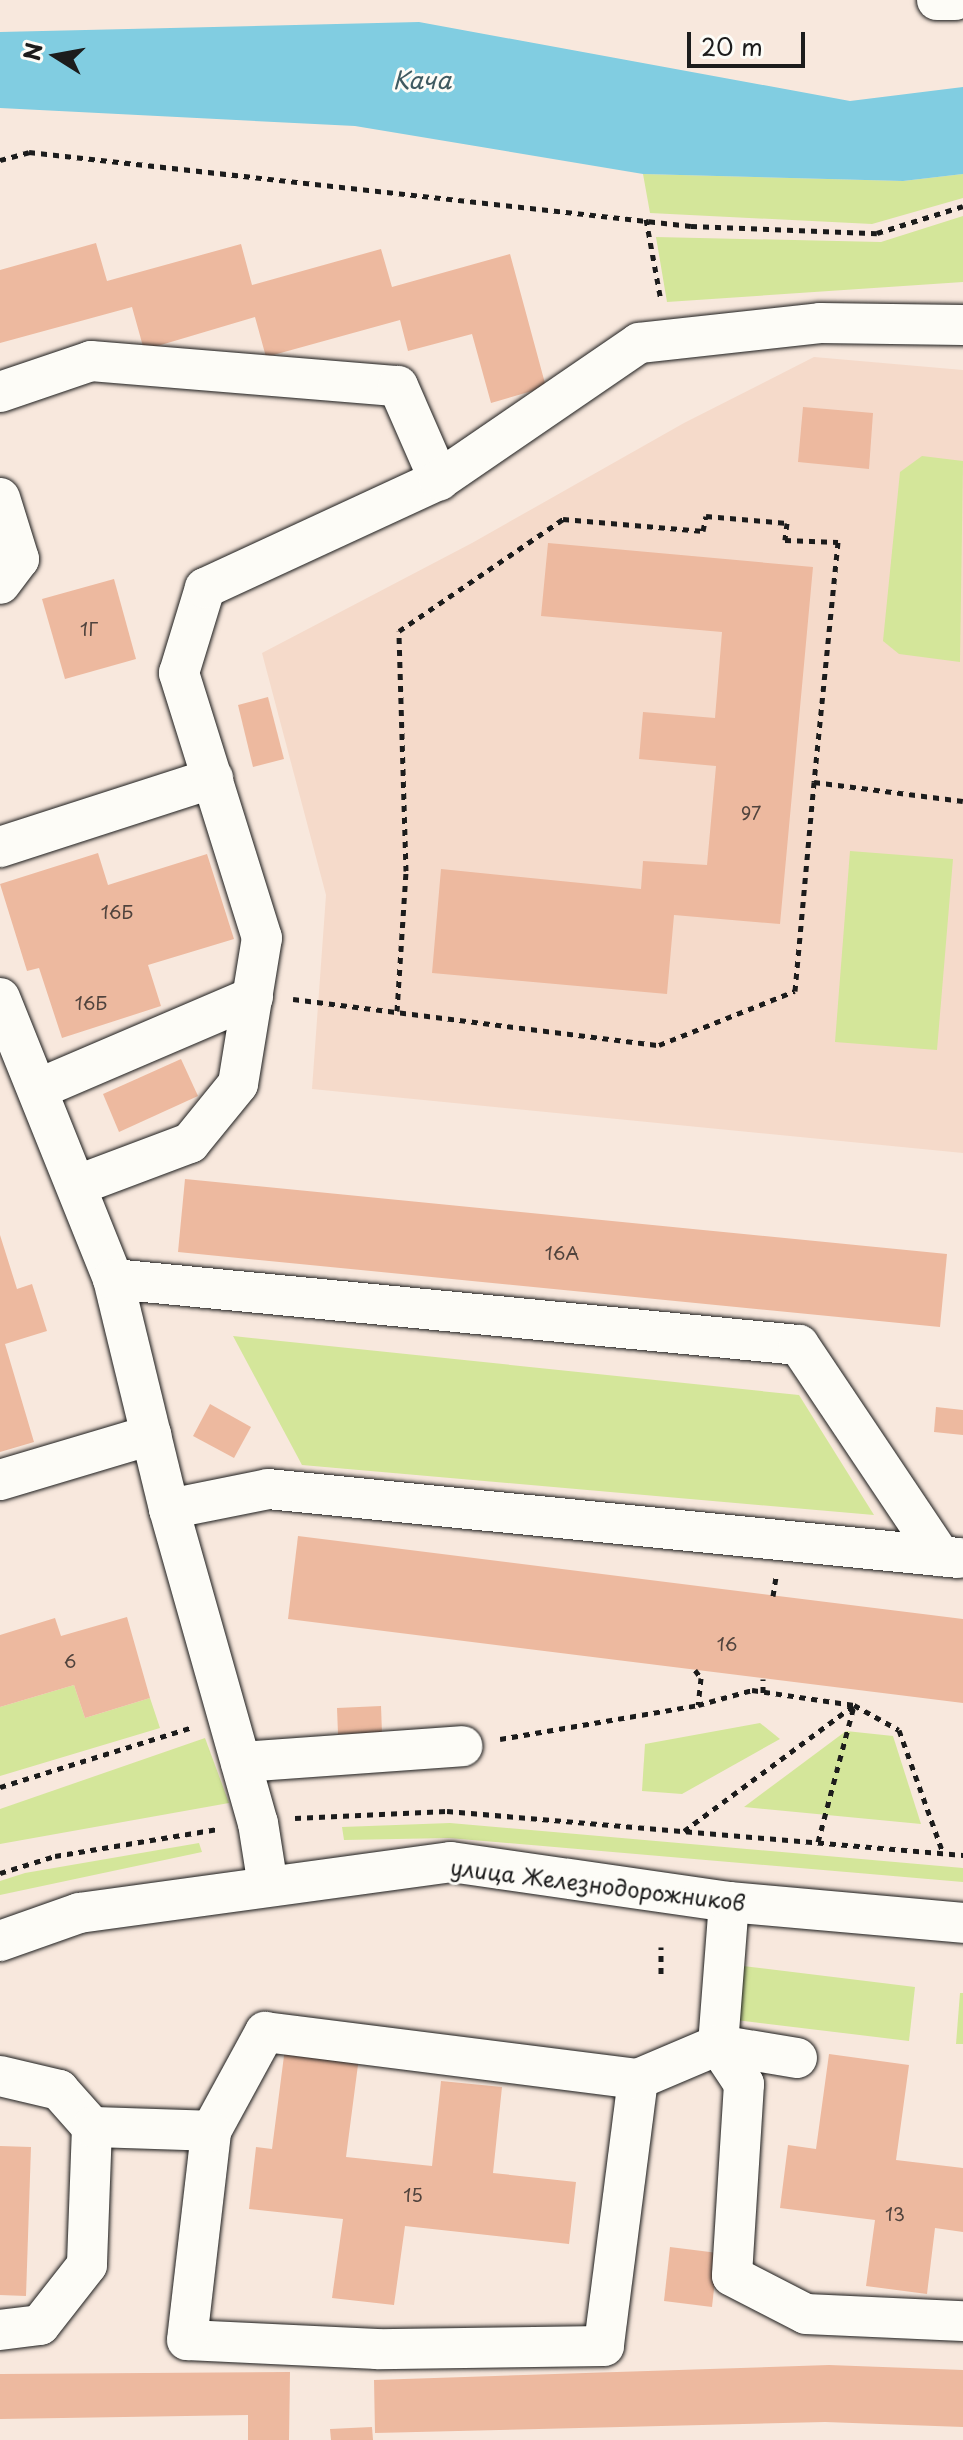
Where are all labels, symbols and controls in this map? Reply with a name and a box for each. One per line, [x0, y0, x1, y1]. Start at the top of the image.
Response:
north arrow [16, 16, 96, 96]
scale bar [691, 16, 809, 66]
text: 20 m [701, 28, 763, 64]
text: N [14, 40, 50, 63]
water label: Кача [393, 66, 451, 94]
house number: 1Г [80, 618, 98, 640]
house number: 97 [741, 802, 761, 824]
house number: 16Б [101, 901, 133, 923]
house number: 16Б [75, 992, 107, 1014]
house number: 16А [545, 1242, 579, 1264]
house number: 16 [717, 1633, 737, 1655]
house number: 6 [64, 1650, 76, 1672]
street label: улица Железнодорожников [449, 1853, 747, 1915]
house number: 15 [403, 2184, 423, 2206]
house number: 13 [885, 2203, 905, 2225]

